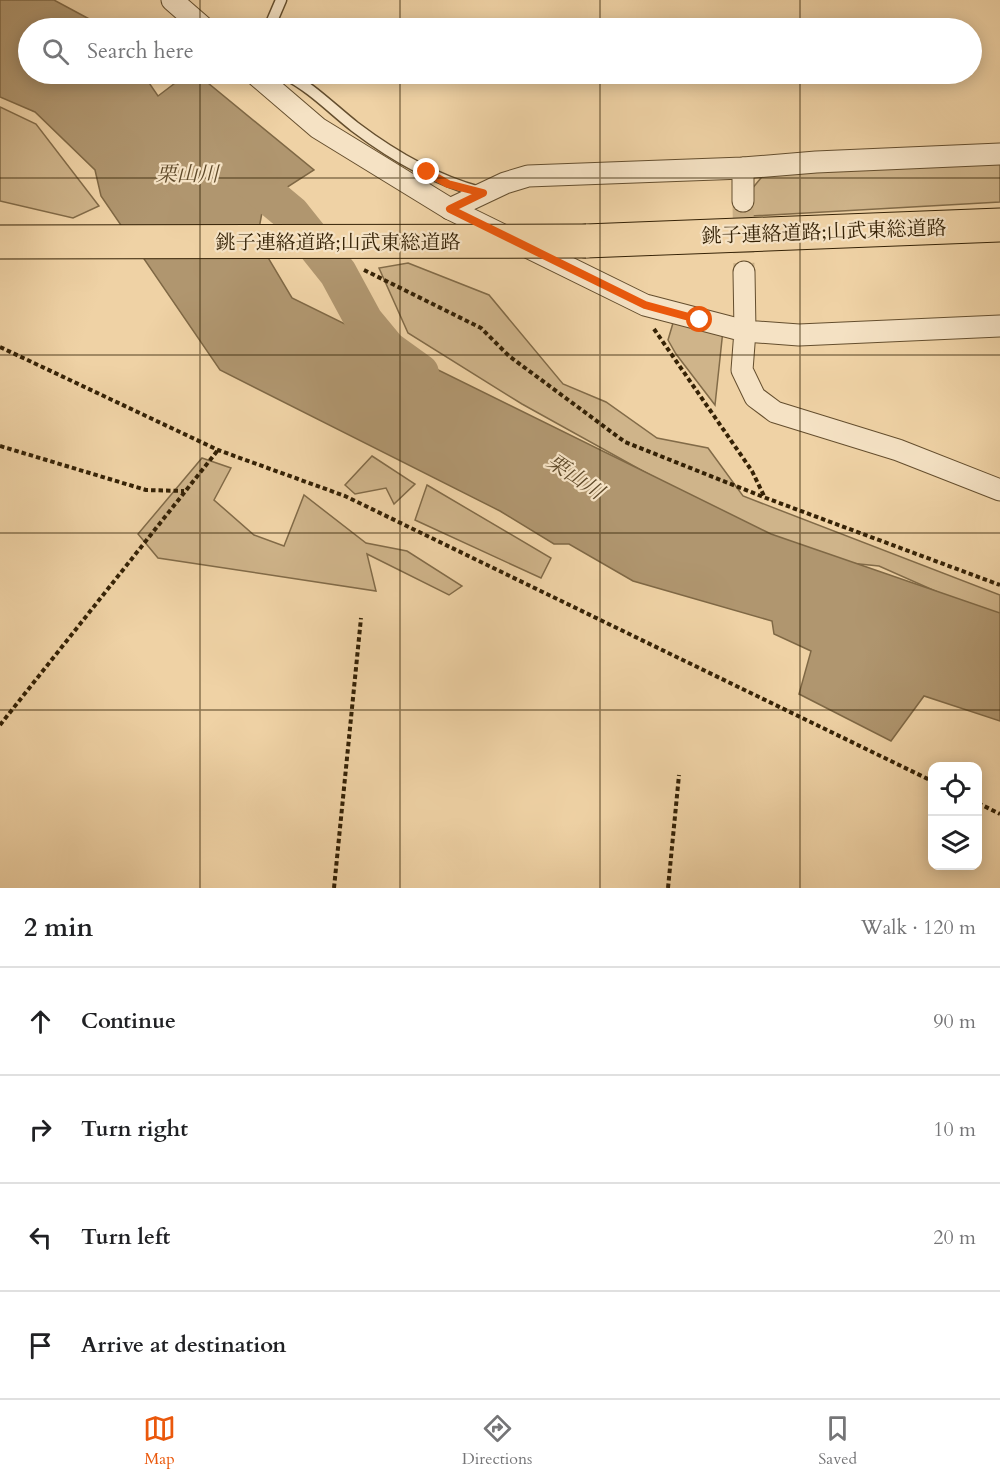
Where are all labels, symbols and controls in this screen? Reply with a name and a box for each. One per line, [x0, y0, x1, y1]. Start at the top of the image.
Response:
search box [18, 18, 982, 84]
icon: search [39, 35, 72, 68]
text: Search here [87, 36, 194, 66]
route end [413, 158, 439, 184]
water label: 栗山川 [156, 160, 220, 189]
street label: 銚子連絡道路;山武東総道路 [701, 214, 947, 250]
street label: 銚子連絡道路;山武東総道路 [215, 229, 461, 256]
route start [686, 306, 712, 332]
water label: 栗山川 [541, 447, 611, 508]
map controls [928, 762, 982, 870]
button: locate [928, 762, 982, 816]
button: layers [928, 816, 982, 870]
text: 2 min [24, 910, 93, 945]
text: Walk · 120 m [861, 914, 976, 941]
icon: ahead [24, 1005, 57, 1038]
text: Continue [81, 1006, 176, 1036]
text: 90 m [933, 1008, 976, 1035]
icon: right [24, 1113, 57, 1146]
text: Turn right [81, 1114, 188, 1144]
text: 10 m [933, 1116, 976, 1143]
icon: left [24, 1221, 57, 1254]
text: Turn left [81, 1222, 170, 1252]
text: 20 m [933, 1224, 976, 1251]
icon: arrive [24, 1329, 57, 1362]
text: Arrive at destination [81, 1330, 286, 1360]
tab: Map [143, 1412, 176, 1470]
tab: Directions [462, 1412, 532, 1470]
tab: Saved [818, 1412, 857, 1470]

